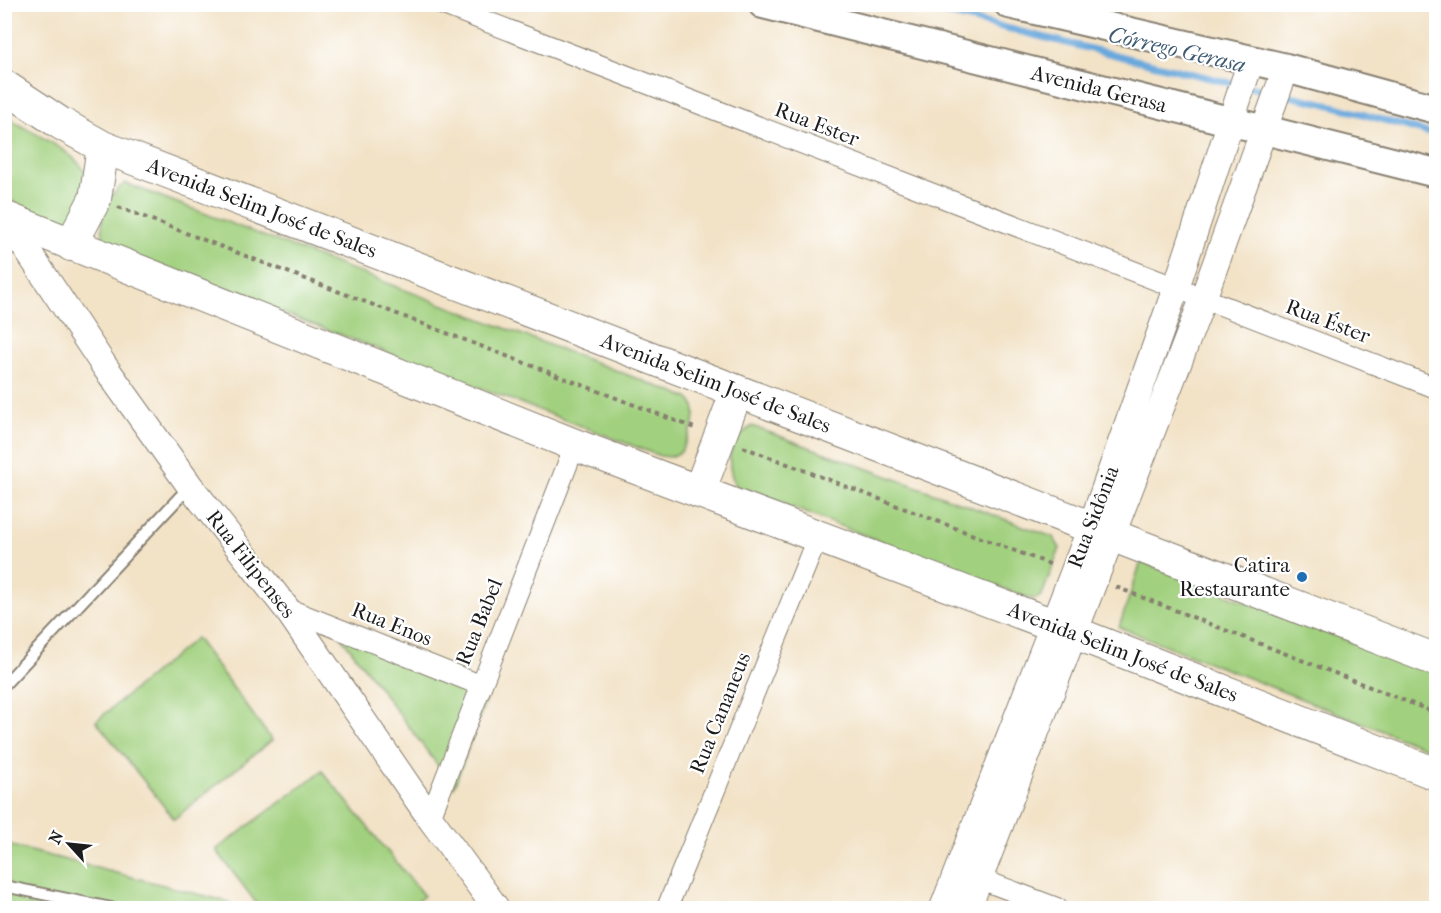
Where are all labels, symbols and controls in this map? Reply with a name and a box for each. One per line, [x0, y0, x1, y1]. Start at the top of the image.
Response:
water label: Córrego Gerasa [1106, 22, 1248, 78]
street label: Avenida Gerasa [1028, 60, 1170, 118]
street label: Rua Ester [771, 97, 863, 151]
street label: Avenida Selim José de Sales [143, 153, 380, 263]
street label: Rua Éster [1282, 294, 1374, 348]
street label: Avenida Selim José de Sales [597, 328, 834, 438]
street label: Rua Sidônia [1062, 462, 1124, 572]
street label: Rua Filipenses [201, 505, 301, 623]
place label: Catira Restaurante [1179, 553, 1290, 601]
marker: Catira Restaurante [1295, 570, 1309, 584]
street label: Rua Babel [451, 575, 507, 669]
street label: Rua Enos [348, 597, 436, 651]
street label: Avenida Selim José de Sales [1004, 597, 1241, 707]
street label: Rua Cananeus [685, 649, 755, 777]
north arrow [39, 814, 99, 874]
text: N [45, 827, 68, 847]

